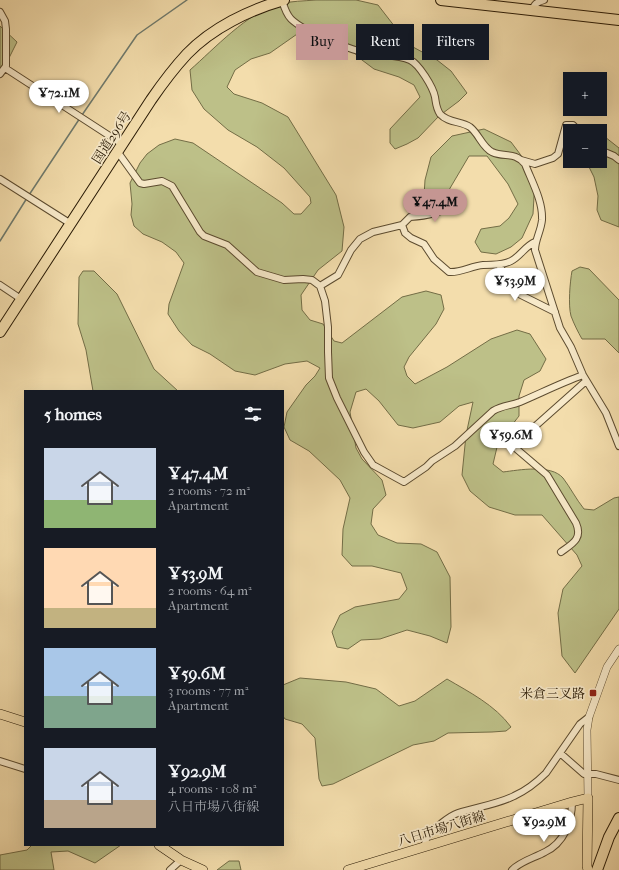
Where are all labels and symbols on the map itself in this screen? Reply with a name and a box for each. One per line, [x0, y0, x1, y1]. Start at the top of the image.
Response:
pin: ¥72.1M [26, 80, 92, 114]
street label: 国道296号 [89, 108, 134, 166]
pin: ¥47.4M [402, 189, 468, 223]
pin: ¥53.9M [482, 268, 548, 302]
pin: ¥59.6M [478, 422, 544, 456]
place label: 米倉三叉路 [520, 686, 585, 701]
marker: 米倉三叉路 [588, 688, 598, 698]
street label: 八日市場八街線 [395, 808, 487, 849]
pin: ¥92.9M [511, 809, 577, 843]

